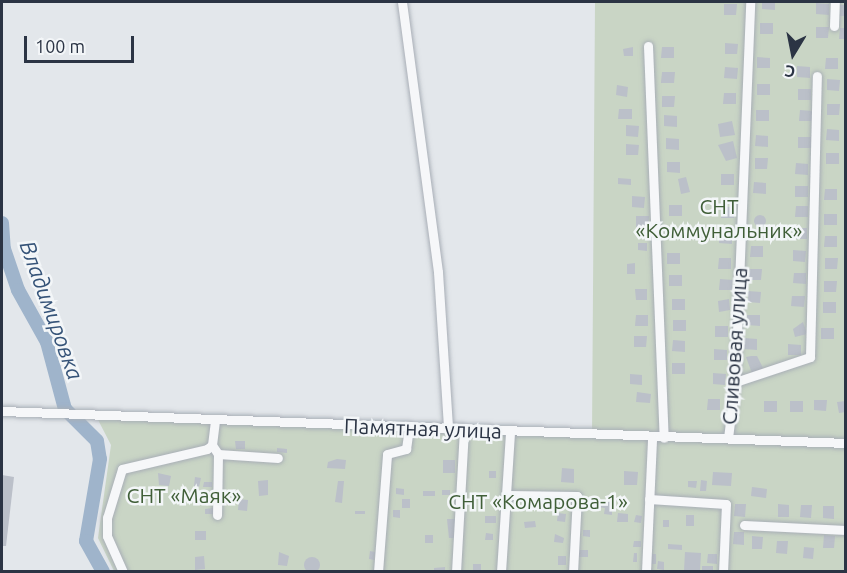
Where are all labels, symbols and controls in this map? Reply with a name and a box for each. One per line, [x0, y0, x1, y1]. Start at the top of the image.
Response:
scale bar [27, 24, 136, 62]
north arrow [763, 24, 823, 84]
text: 100 m [35, 36, 85, 56]
text: С [783, 62, 796, 81]
park label: СНТ «Коммунальник» [636, 193, 802, 243]
water label: Владимировка [15, 237, 89, 383]
street label: Сливовая улица [716, 266, 752, 426]
street label: Памятная улица [344, 413, 502, 443]
park label: СНТ «Маяк» [127, 482, 241, 508]
park label: СНТ «Комарова-1» [448, 488, 628, 514]

